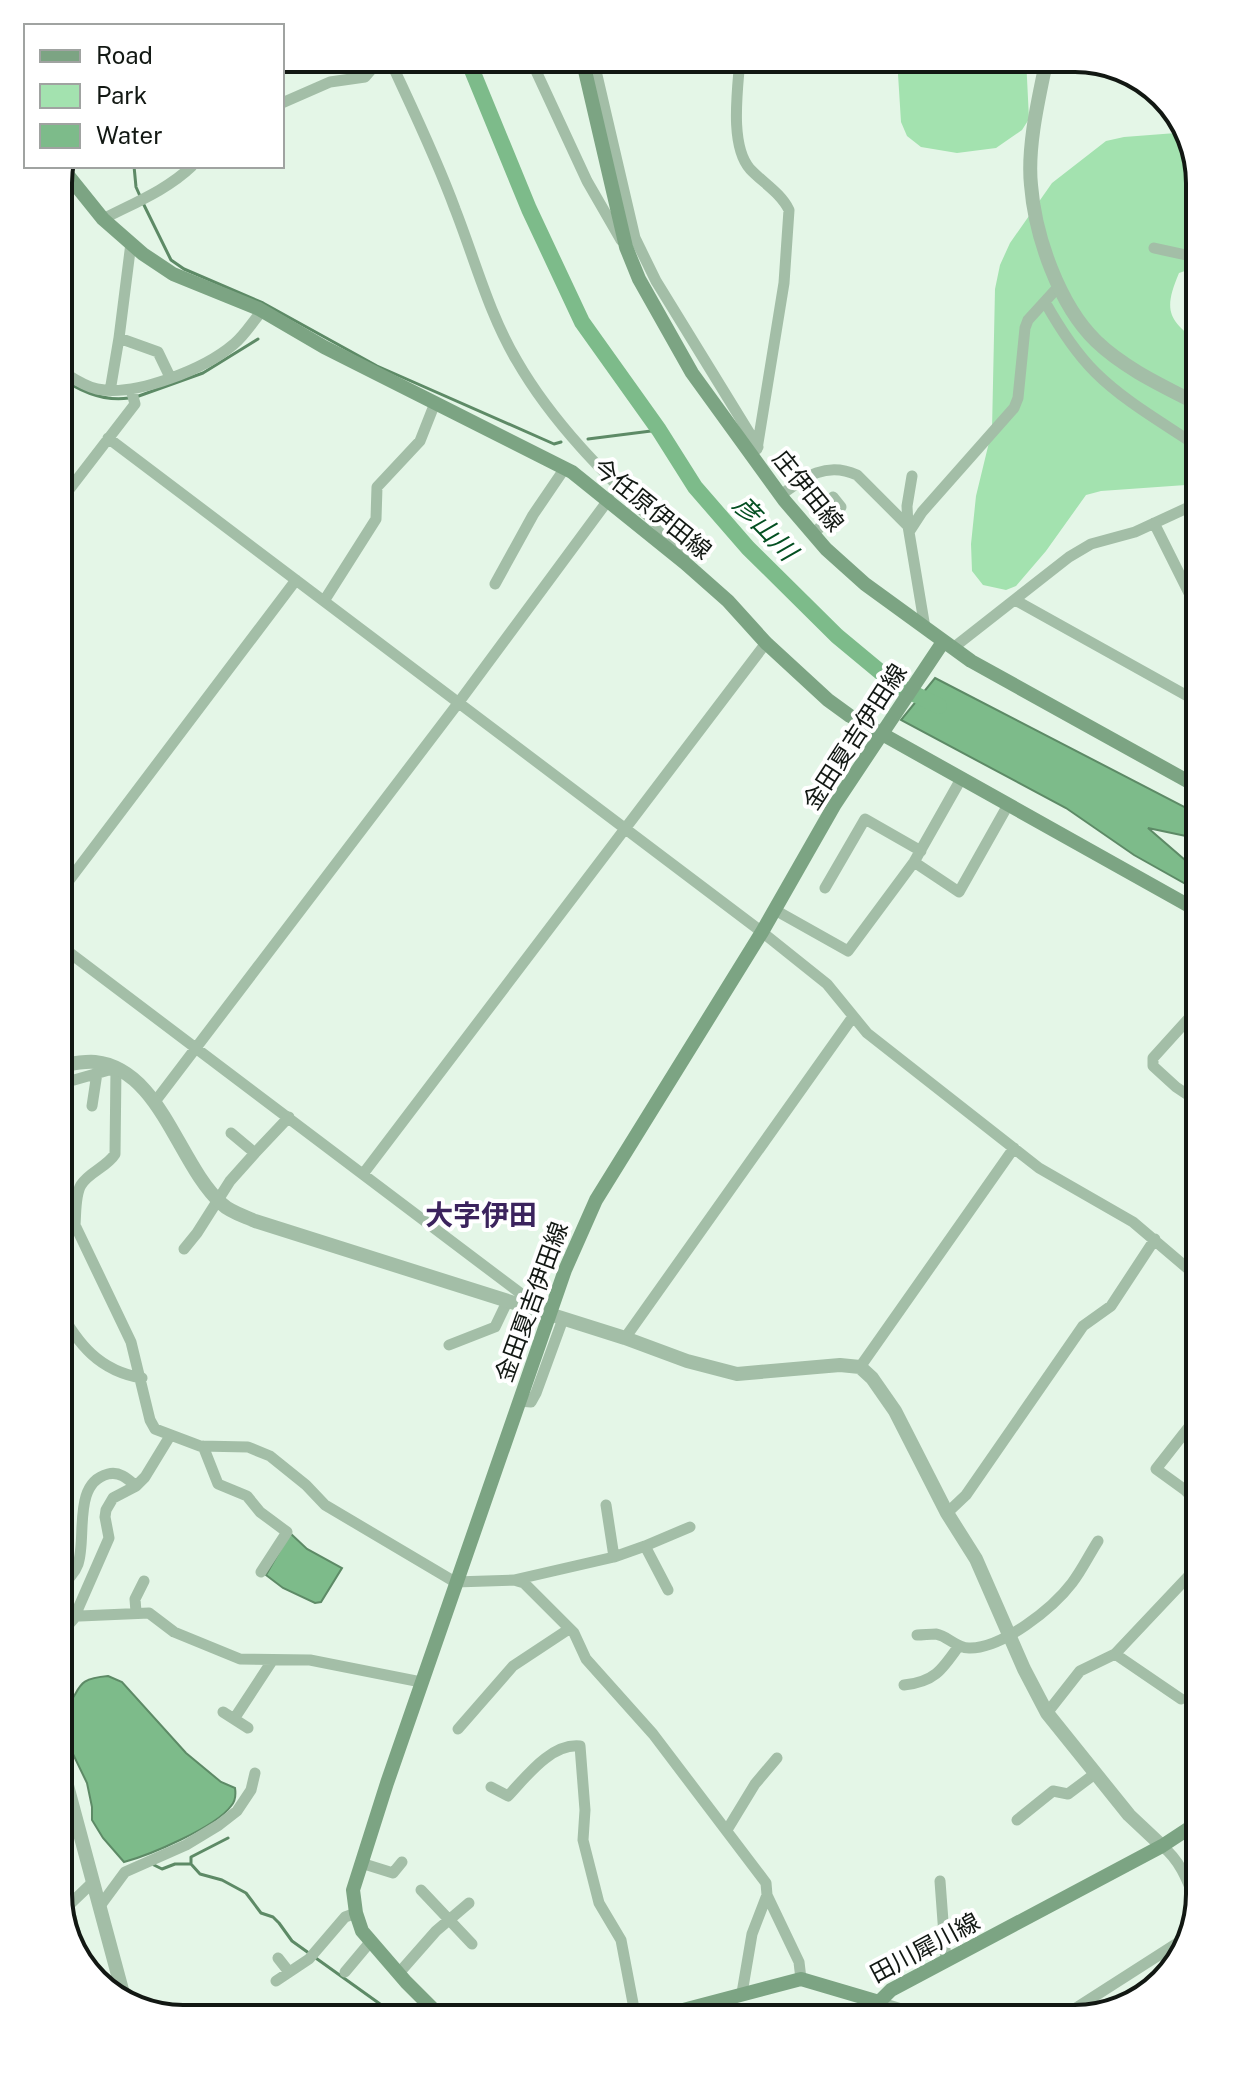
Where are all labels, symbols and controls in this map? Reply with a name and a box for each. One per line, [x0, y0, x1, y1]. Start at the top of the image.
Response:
legend [24, 24, 284, 168]
text: Road [96, 41, 153, 69]
text: Park [96, 81, 147, 109]
text: Water [96, 121, 163, 149]
street label: 庄伊田線 [768, 444, 850, 536]
street label: 今任原伊田線 [588, 452, 717, 564]
water label: 彦山川 [727, 489, 806, 569]
street label: 金田夏吉伊田線 [797, 658, 912, 815]
district label: 大字伊田 [425, 1198, 537, 1231]
street label: 金田夏吉伊田線 [489, 1218, 573, 1385]
street label: 田川犀川線 [865, 1907, 984, 1988]

